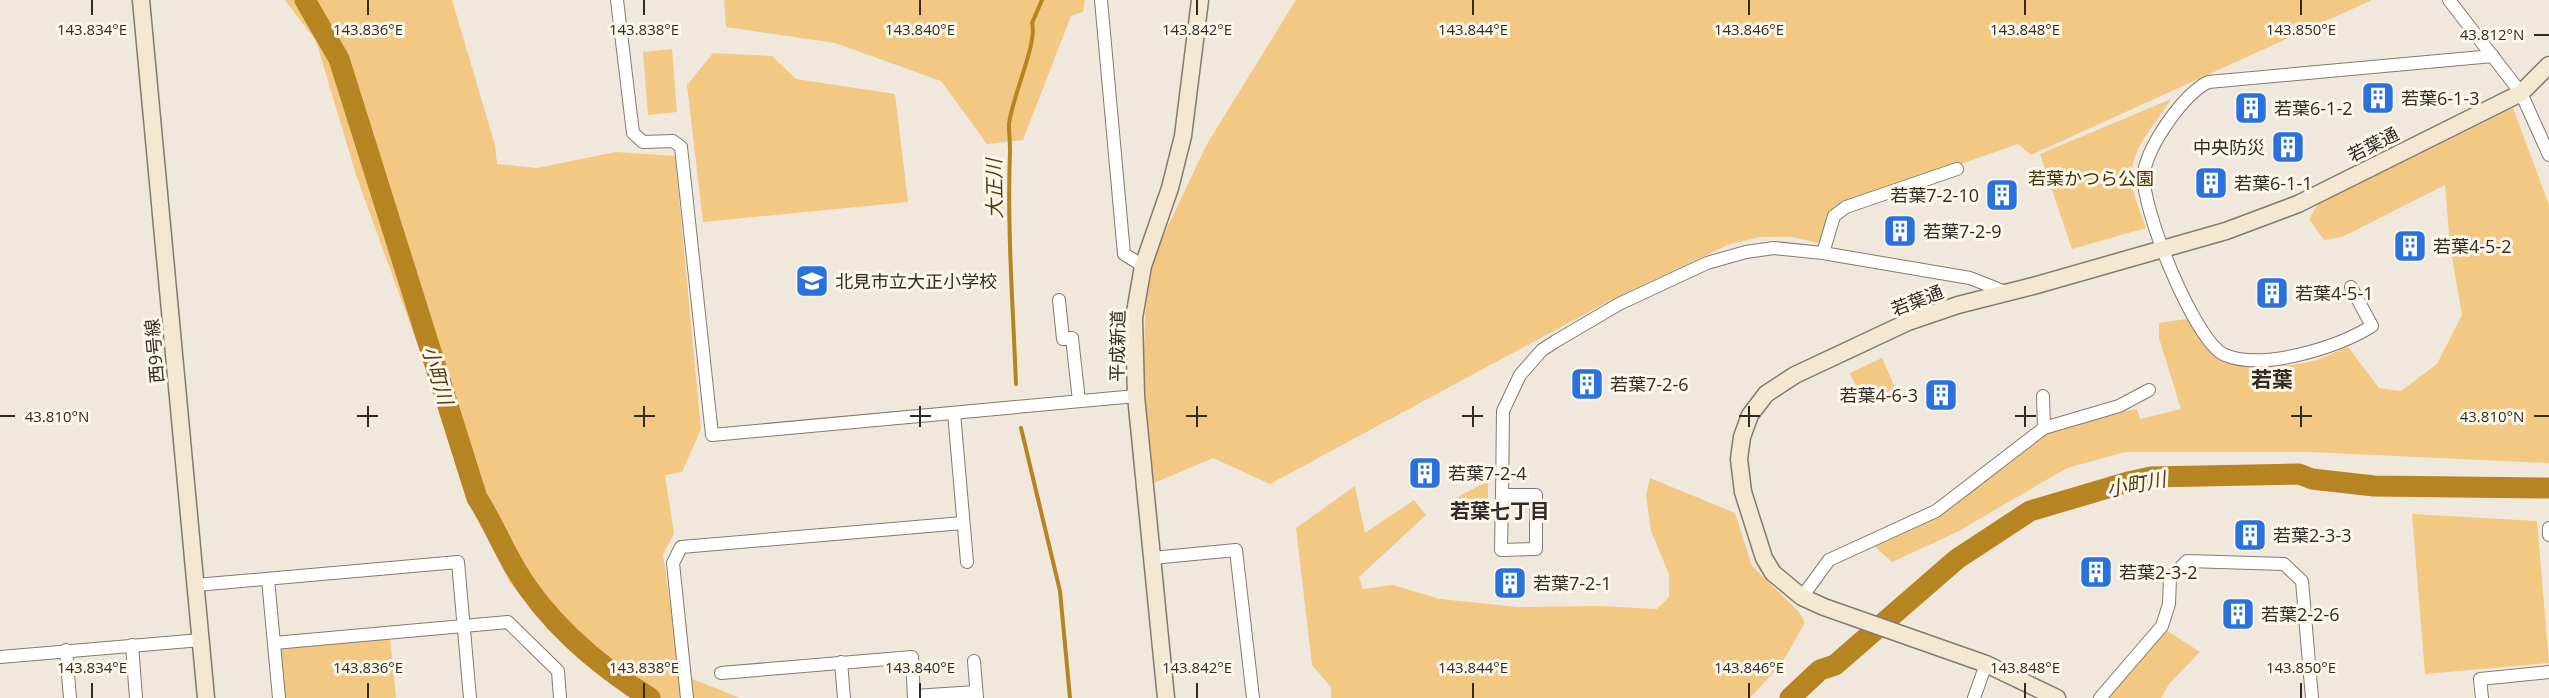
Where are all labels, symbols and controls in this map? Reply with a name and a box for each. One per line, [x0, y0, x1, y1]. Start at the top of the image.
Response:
text: 143.834°E [57, 19, 127, 39]
text: 143.836°E [333, 19, 403, 39]
text: 143.838°E [609, 19, 679, 39]
text: 143.840°E [885, 19, 955, 39]
text: 143.842°E [1162, 19, 1232, 39]
text: 143.844°E [1438, 19, 1508, 39]
text: 143.846°E [1714, 19, 1784, 39]
text: 143.848°E [1990, 19, 2060, 39]
text: 143.850°E [2266, 19, 2336, 39]
text: 43.812°N [2460, 24, 2524, 44]
building icon: 若葉6-1-3 [2360, 80, 2396, 116]
place label: 若葉6-1-3 [2401, 86, 2479, 110]
building icon: 若葉6-1-2 [2233, 90, 2269, 126]
place label: 若葉6-1-2 [2274, 96, 2352, 120]
street label: 若葉通 [2343, 121, 2403, 167]
building icon: 中央防災 [2270, 129, 2306, 165]
place label: 中央防災 [2193, 135, 2265, 159]
water label: 大正川 [980, 157, 1008, 219]
building icon: 若葉6-1-1 [2193, 165, 2229, 201]
park label: 若葉かつら公園 [2028, 166, 2154, 190]
place label: 若葉6-1-1 [2234, 171, 2312, 195]
building icon: 若葉7-2-10 [1984, 177, 2020, 213]
place label: 若葉7-2-10 [1890, 183, 1979, 207]
building icon: 若葉7-2-9 [1882, 213, 1918, 249]
place label: 若葉7-2-9 [1923, 219, 2001, 243]
building icon: 若葉4-5-2 [2392, 228, 2428, 264]
place label: 若葉4-5-2 [2433, 234, 2511, 258]
school or university icon: 北見市立大正小学校 [794, 263, 830, 299]
place label: 北見市立大正小学校 [835, 269, 997, 293]
building icon: 若葉4-5-1 [2254, 275, 2290, 311]
street label: 若葉通 [1887, 279, 1947, 321]
place label: 若葉4-5-1 [2295, 281, 2373, 305]
street label: 平成新道 [1104, 310, 1130, 382]
street label: 西9号線 [139, 318, 169, 384]
water label: 小町川 [416, 342, 460, 410]
district label: 若葉 [2251, 365, 2293, 393]
building icon: 若葉7-2-6 [1569, 366, 1605, 402]
place label: 若葉7-2-6 [1610, 372, 1688, 396]
building icon: 若葉4-6-3 [1923, 377, 1959, 413]
place label: 若葉4-6-3 [1840, 383, 1918, 407]
text: 43.810°N [25, 406, 89, 426]
text: 43.810°N [2460, 406, 2524, 426]
building icon: 若葉7-2-4 [1407, 455, 1443, 491]
place label: 若葉7-2-4 [1448, 461, 1526, 485]
water label: 小町川 [2104, 465, 2170, 503]
district label: 若葉七丁目 [1450, 497, 1550, 524]
building icon: 若葉2-3-3 [2232, 517, 2268, 553]
place label: 若葉2-3-3 [2273, 523, 2351, 547]
building icon: 若葉2-3-2 [2078, 554, 2114, 590]
place label: 若葉2-3-2 [2119, 560, 2197, 584]
building icon: 若葉7-2-1 [1492, 565, 1528, 601]
place label: 若葉7-2-1 [1533, 571, 1611, 595]
building icon: 若葉2-2-6 [2220, 596, 2256, 632]
place label: 若葉2-2-6 [2261, 602, 2339, 626]
text: 143.834°E [57, 657, 127, 677]
text: 143.836°E [333, 657, 403, 677]
text: 143.838°E [609, 657, 679, 677]
text: 143.840°E [885, 657, 955, 677]
text: 143.842°E [1162, 657, 1232, 677]
text: 143.844°E [1438, 657, 1508, 677]
text: 143.846°E [1714, 657, 1784, 677]
text: 143.848°E [1990, 657, 2060, 677]
text: 143.850°E [2266, 657, 2336, 677]

